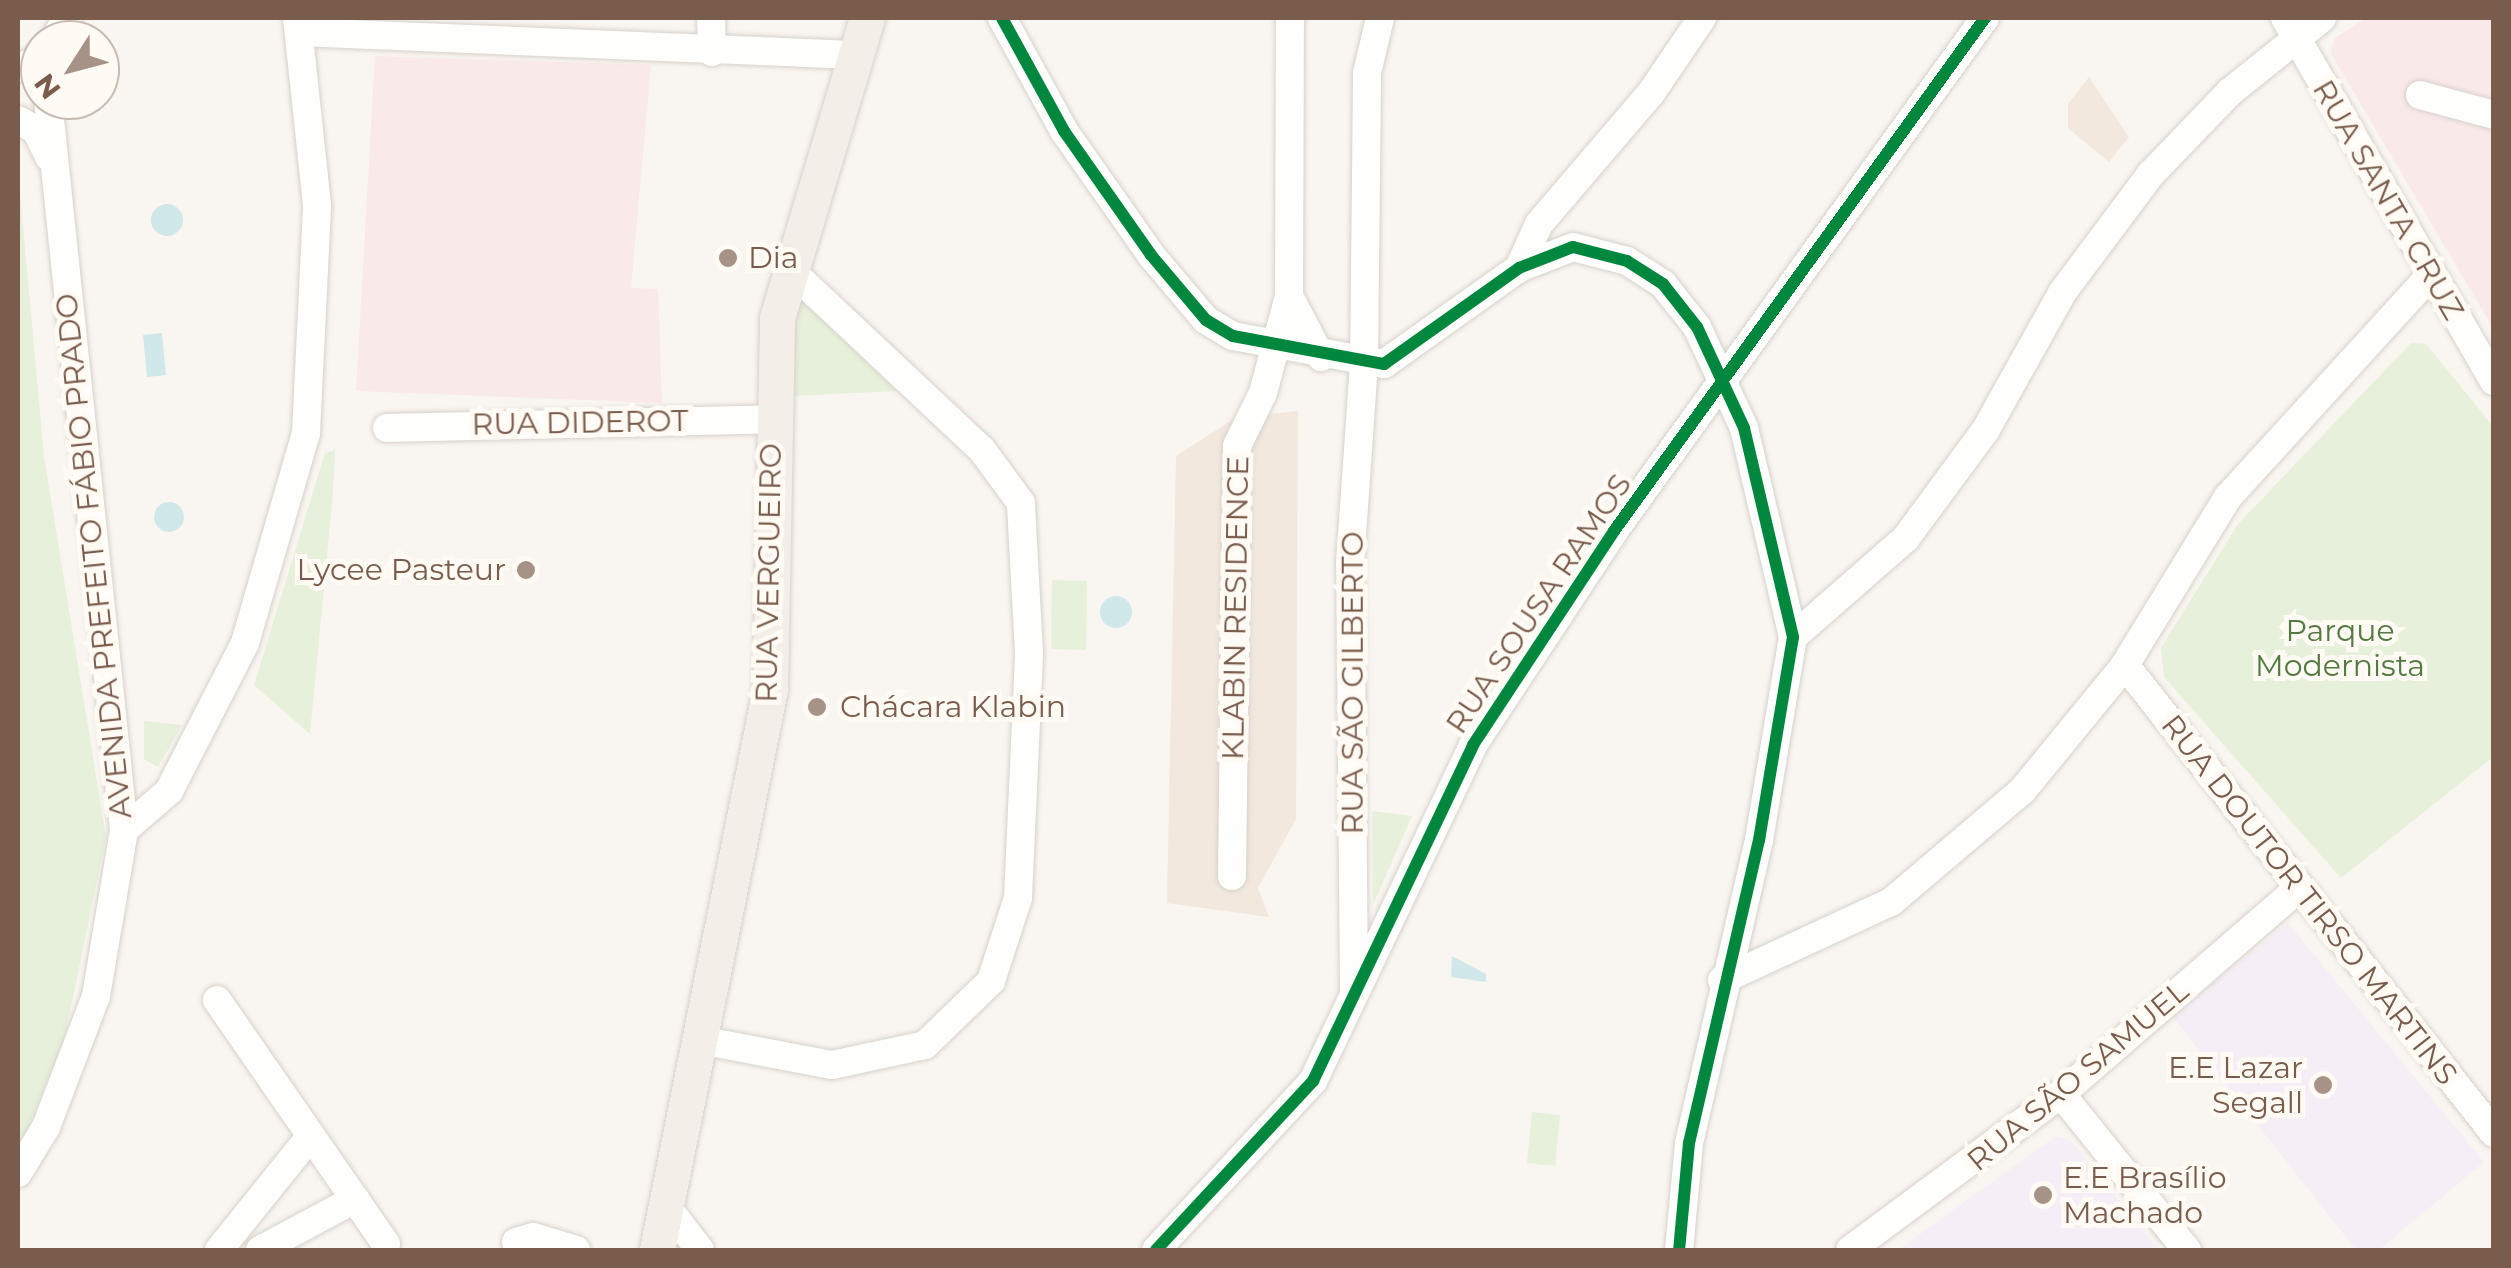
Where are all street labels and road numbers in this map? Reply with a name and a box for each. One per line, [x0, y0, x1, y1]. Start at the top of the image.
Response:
street label: RUA SANTA CRUZ [2305, 74, 2471, 326]
street label: AVENIDA PREFEITO FÁBIO PRADO [49, 292, 139, 820]
street label: RUA DIDEROT [471, 403, 689, 443]
street label: RUA VERGUEIRO [749, 443, 789, 703]
street label: KLABIN RESIDENCE [1215, 456, 1257, 760]
street label: RUA SOUSA RAMOS [1439, 467, 1639, 741]
street label: RUA SÃO GILBERTO [1335, 531, 1371, 835]
street label: RUA DOUTOR TIRSO MARTINS [2153, 708, 2465, 1092]
street label: RUA SÃO SAMUEL [1960, 973, 2196, 1179]

